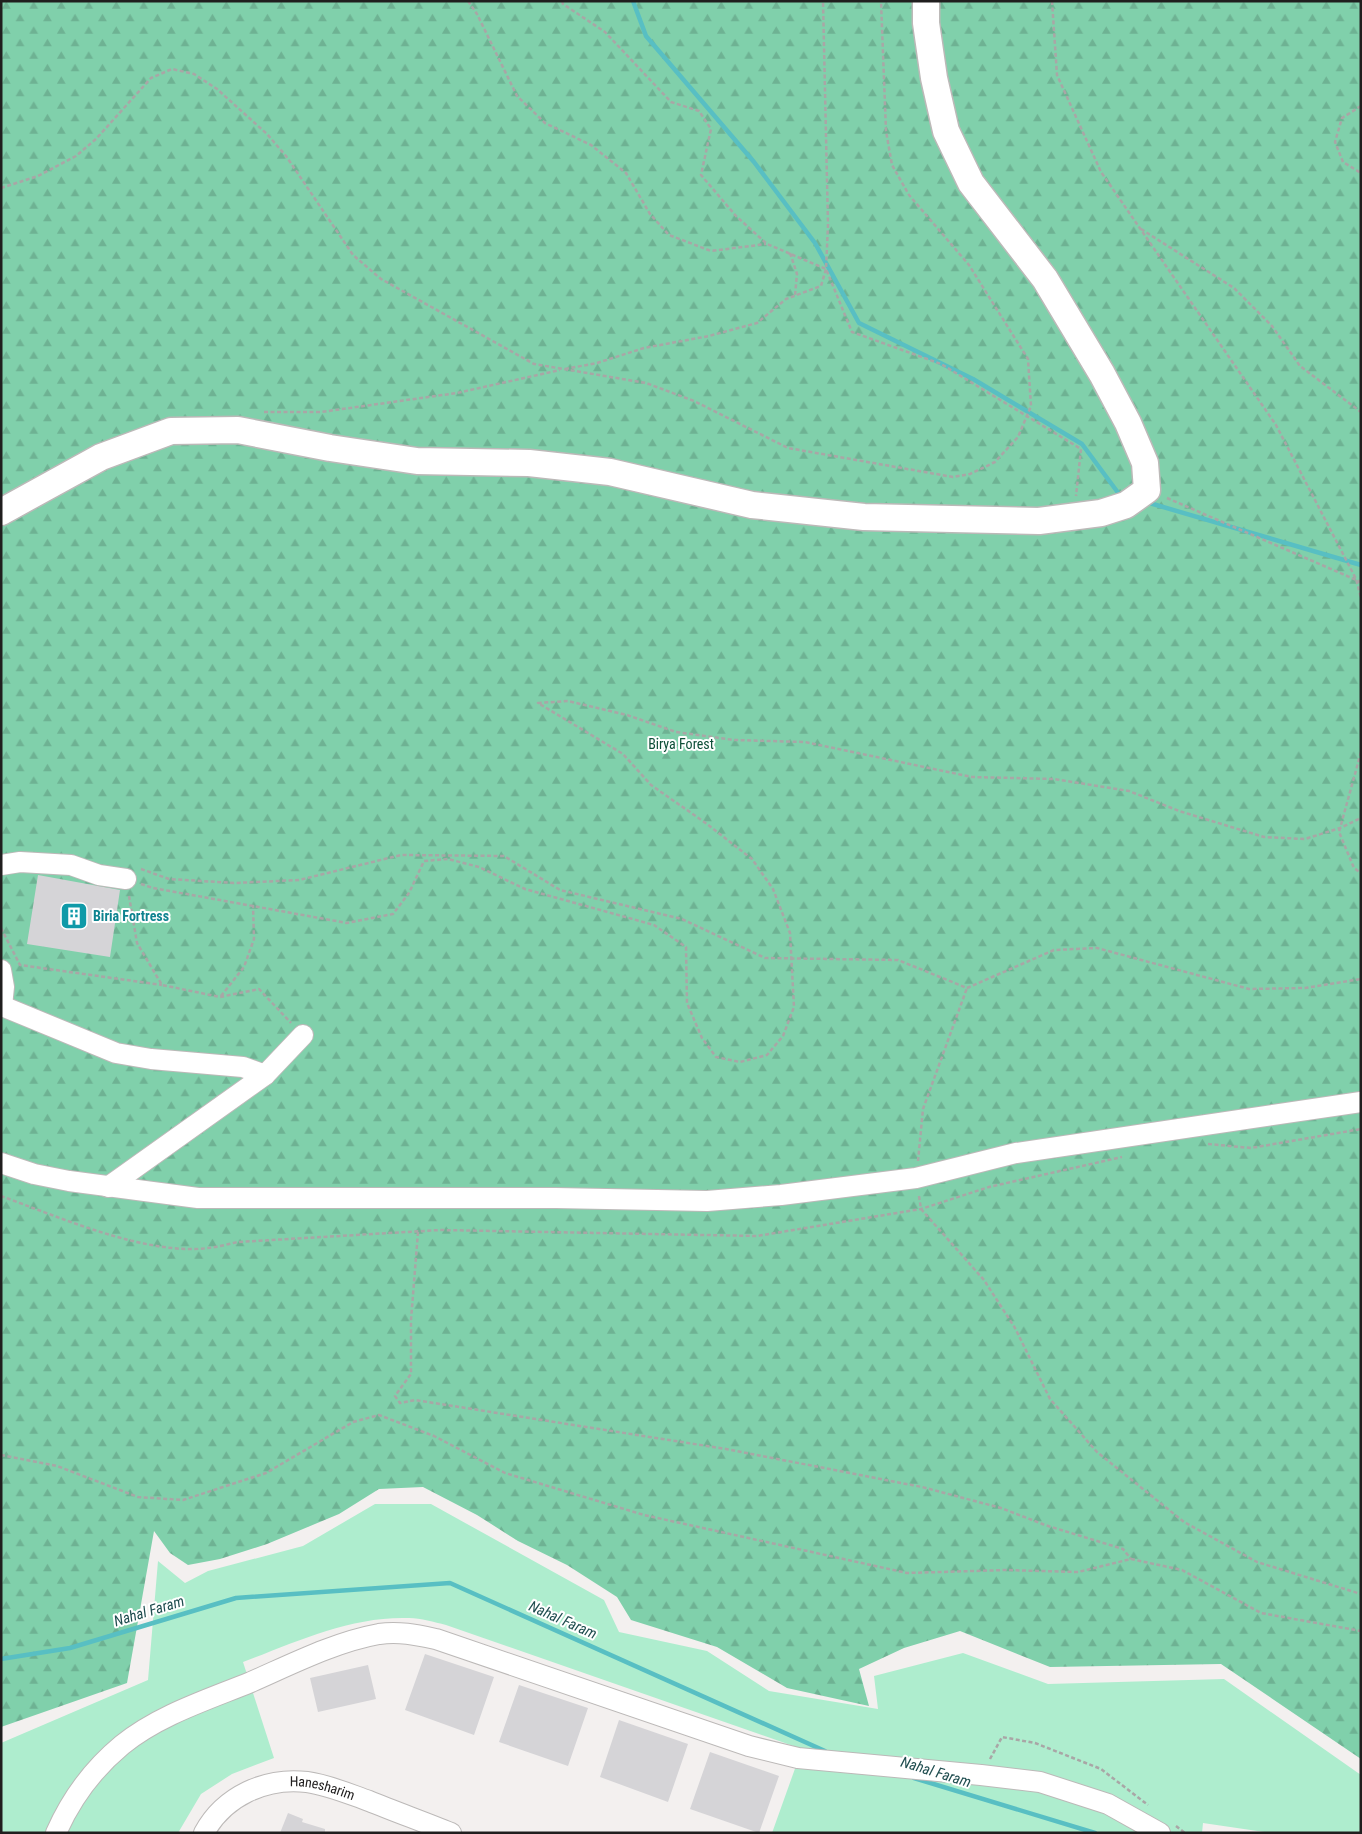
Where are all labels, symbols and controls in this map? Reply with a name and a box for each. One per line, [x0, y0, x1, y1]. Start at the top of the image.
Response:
park label: Birya Forest [648, 736, 714, 752]
building icon: Biria Fortress [59, 901, 89, 931]
place label: Biria Fortress [93, 908, 169, 924]
water label: Nahal Faram [112, 1592, 186, 1630]
water label: Nahal Faram [526, 1597, 600, 1643]
water label: Nahal Faram [899, 1753, 973, 1791]
street label: Hanesharim [290, 1773, 357, 1803]

